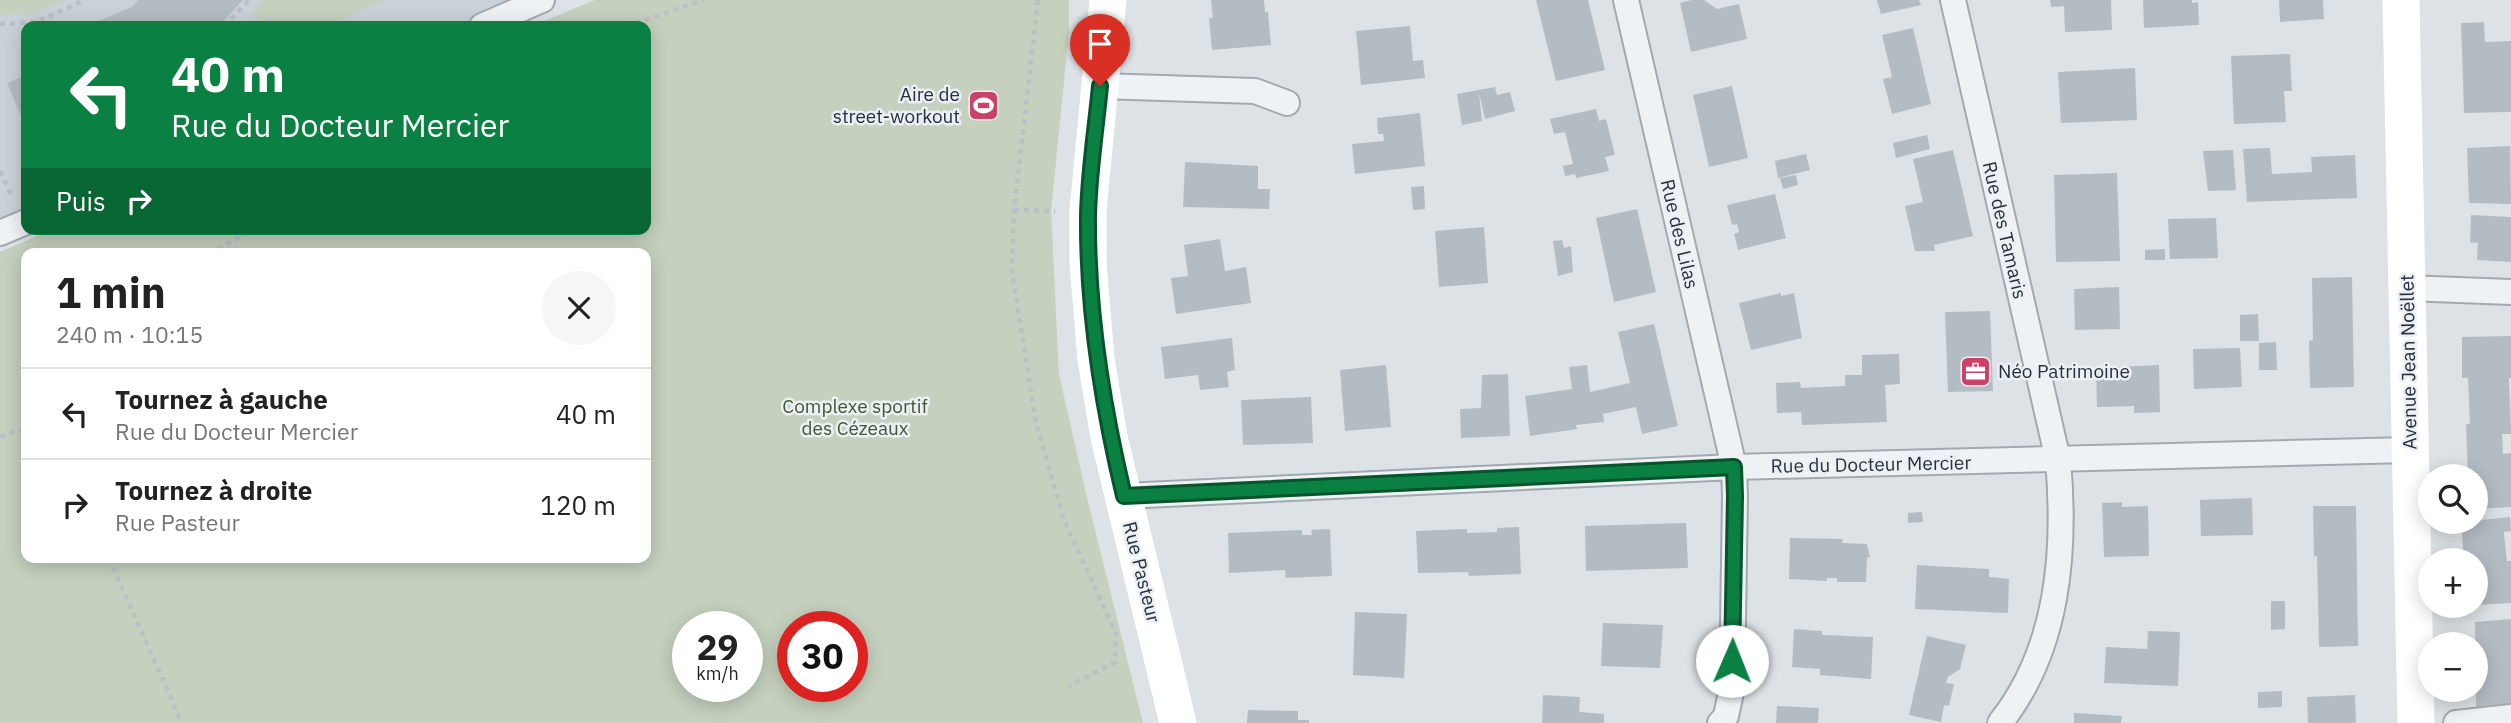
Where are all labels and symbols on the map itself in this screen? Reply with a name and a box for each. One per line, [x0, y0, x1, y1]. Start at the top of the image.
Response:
pin [1070, 14, 1130, 86]
place label: Aire de street-workout [833, 82, 960, 128]
sports icon: Aire de street-workout [966, 88, 1000, 122]
street label: Rue des Tamaris [1978, 159, 2032, 301]
street label: Rue des Lilas [1656, 177, 1704, 291]
street label: Avenue Jean Noëllet [2394, 274, 2422, 450]
office icon: Néo Patrimoine [1958, 354, 1992, 388]
place label: Néo Patrimoine [1998, 359, 2130, 383]
park label: Complexe sportif des Cézeaux [782, 394, 928, 440]
street label: Rue du Docteur Mercier [1770, 450, 1972, 478]
street label: Rue Pasteur [1118, 519, 1166, 625]
speed limit sign: 30 [777, 611, 868, 702]
position arrow [1695, 624, 1769, 698]

